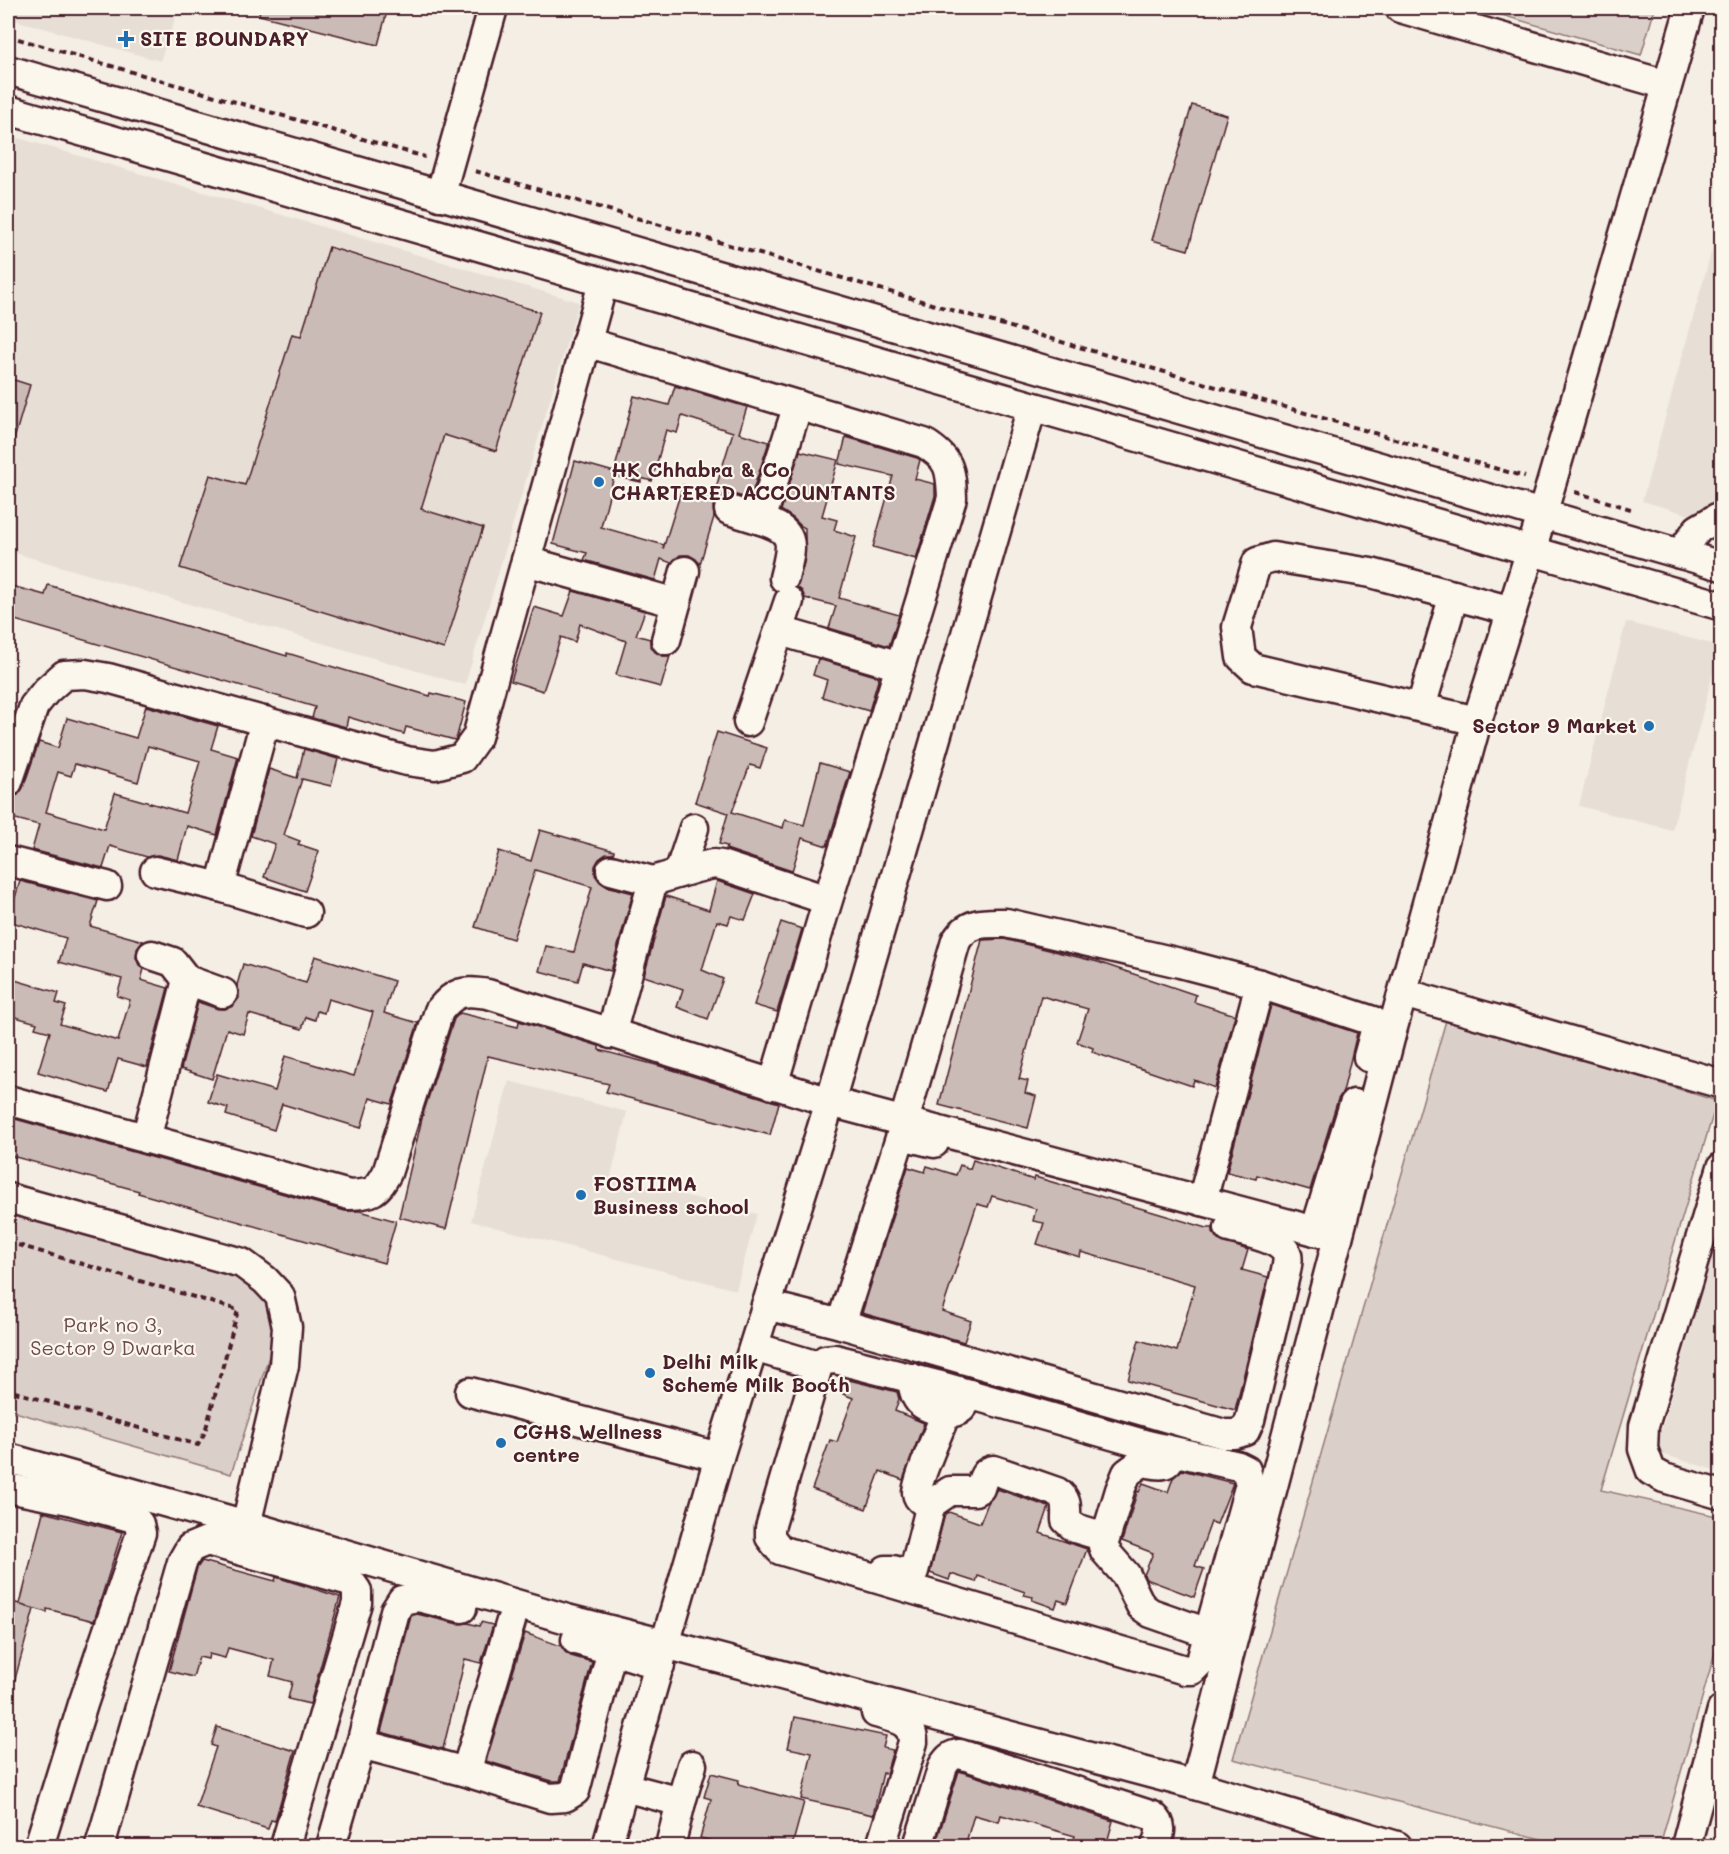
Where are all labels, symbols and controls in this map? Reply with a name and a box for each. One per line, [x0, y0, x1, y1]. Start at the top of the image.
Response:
place label: SITE BOUNDARY [140, 25, 309, 51]
marker: SITE BOUNDARY [117, 30, 135, 48]
place label: HK Chhabra & Co CHARTERED ACCOUNTANTS [611, 456, 896, 505]
marker: HK Chhabra & Co CHARTERED ACCOUNTANTS [592, 475, 606, 489]
place label: Sector 9 Market [1472, 712, 1637, 738]
marker: Sector 9 Market [1642, 719, 1656, 733]
place label: FOSTIIMA Business school [593, 1170, 749, 1219]
marker: FOSTIIMA Business school [574, 1188, 588, 1202]
park label: Park no 3, Sector 9 Dwarka [30, 1311, 196, 1360]
place label: Delhi Milk Scheme Milk Booth [662, 1348, 850, 1397]
marker: Delhi Milk Scheme Milk Booth [643, 1366, 657, 1380]
place label: CGHS Wellness centre [513, 1418, 662, 1467]
marker: CGHS Wellness centre [494, 1436, 508, 1450]

